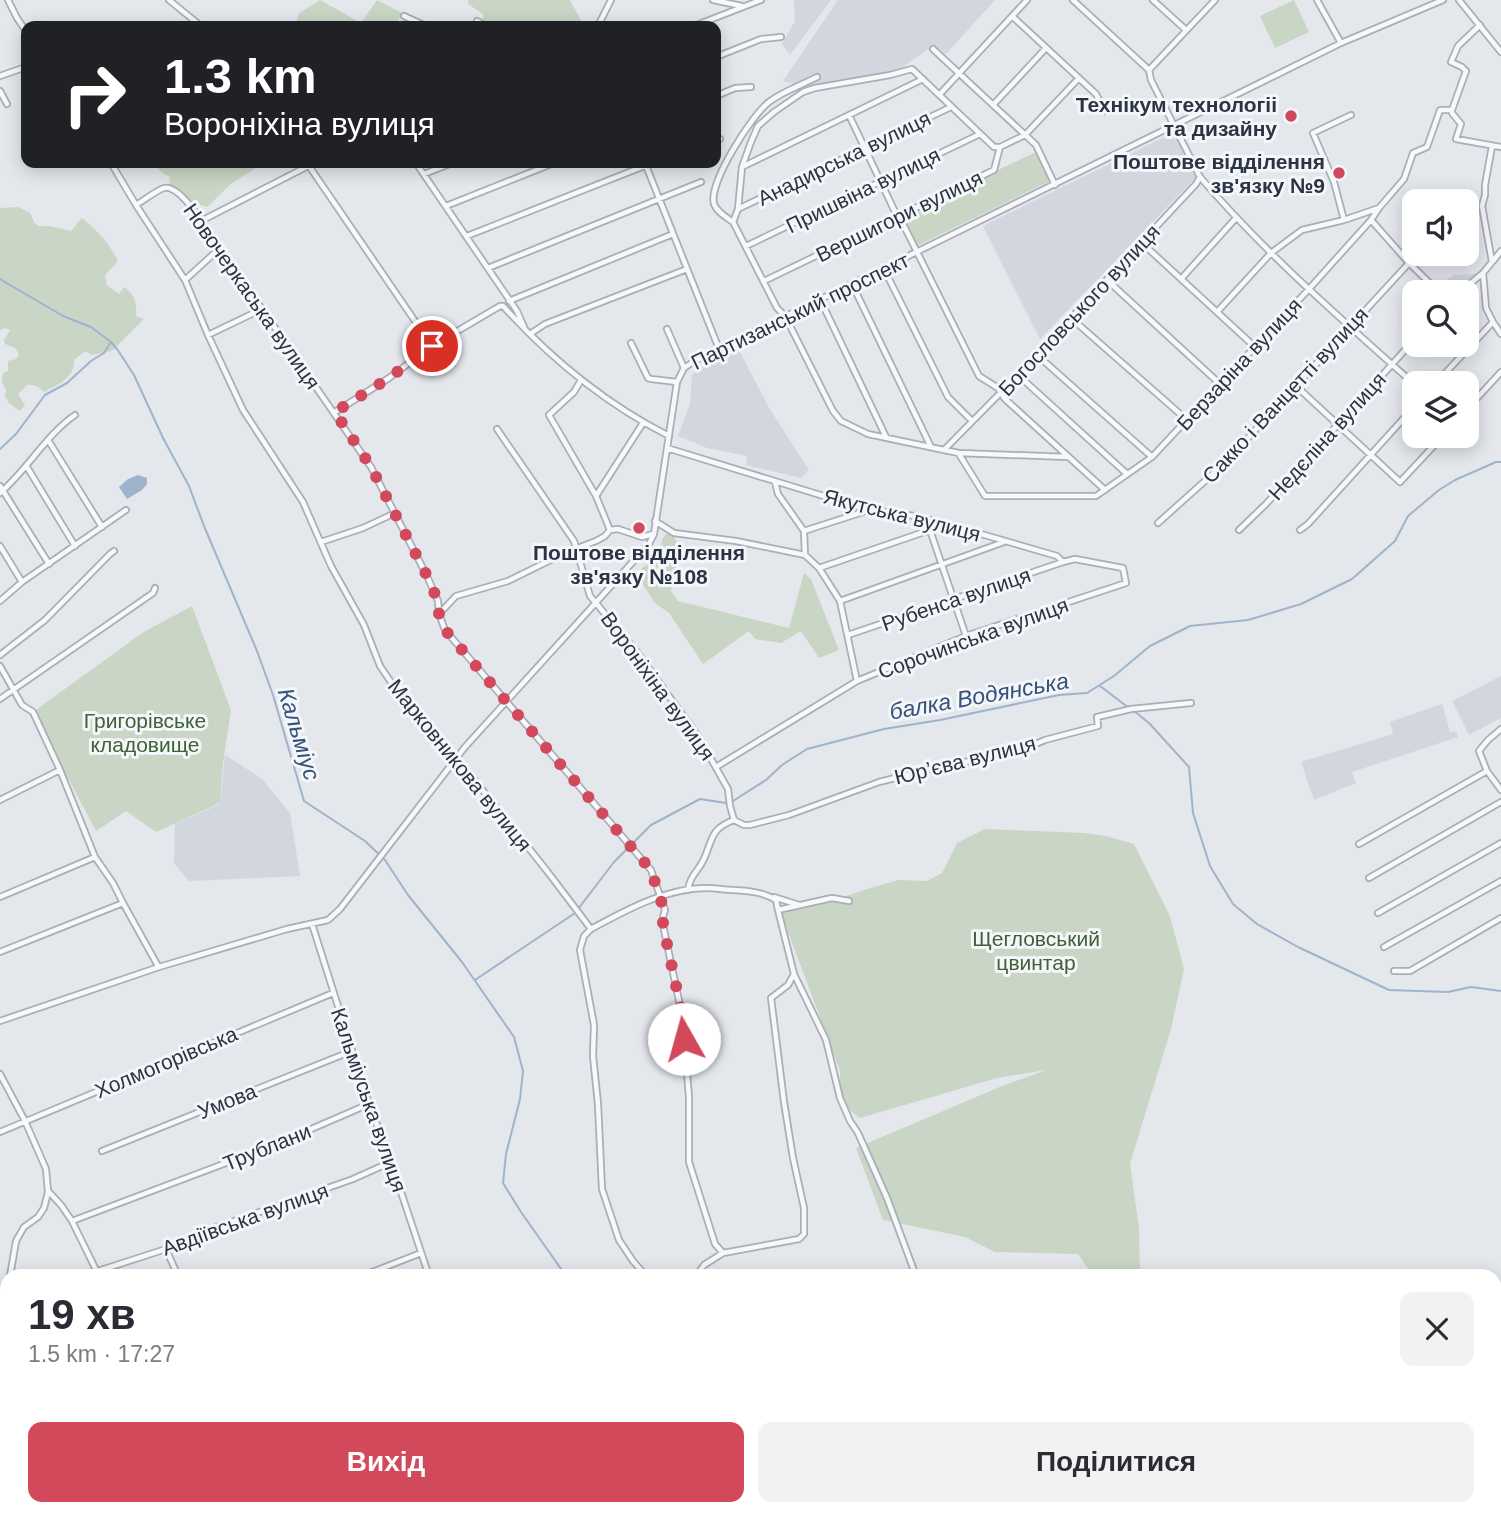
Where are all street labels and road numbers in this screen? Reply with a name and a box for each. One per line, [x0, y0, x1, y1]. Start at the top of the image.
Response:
street label: Анадирська вулиця [754, 106, 934, 210]
street label: Пришвіна вулиця [782, 143, 944, 237]
street label: Вершигори вулиця [812, 166, 986, 266]
street label: Новочеркаська вулиця [179, 199, 325, 393]
street label: Богословського вулиця [994, 220, 1164, 400]
street label: Партизанський проспект [687, 248, 913, 374]
street label: Берзаріна вулиця [1172, 293, 1306, 435]
street label: Сакко і Ванцетті вулиця [1198, 302, 1372, 488]
street label: Недєліна вулиця [1264, 368, 1390, 504]
street label: Якутська вулиця [821, 484, 983, 546]
street label: Рубенса вулиця [879, 563, 1033, 635]
street label: Сорочинська вулиця [875, 593, 1071, 683]
street label: Вороніхіна вулиця [596, 607, 720, 765]
street label: Марковникова вулиця [384, 674, 536, 856]
street label: Юр’єва вулиця [892, 731, 1038, 789]
street label: Кальміуська вулиця [327, 1005, 411, 1195]
street label: Холмогорівська [91, 1022, 241, 1102]
street label: Умова [194, 1079, 260, 1123]
street label: Трублани [220, 1119, 314, 1175]
street label: Авдіївська вулиця [159, 1178, 331, 1260]

